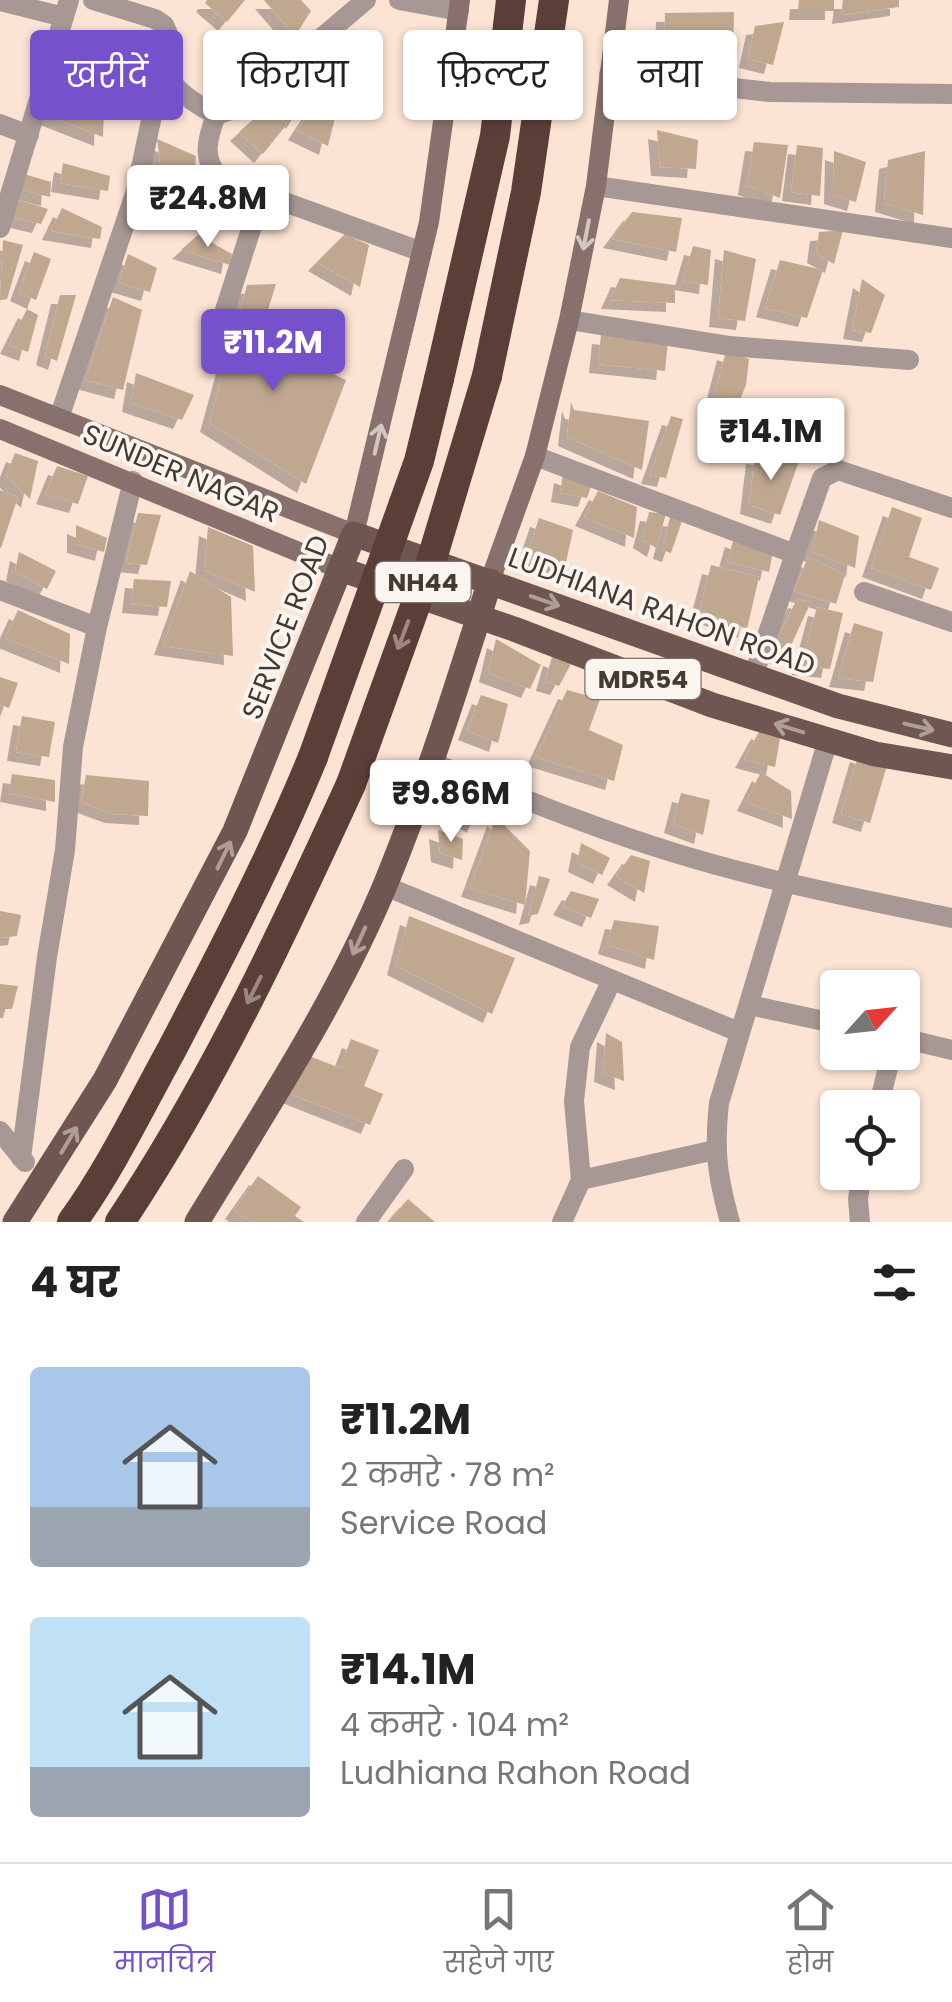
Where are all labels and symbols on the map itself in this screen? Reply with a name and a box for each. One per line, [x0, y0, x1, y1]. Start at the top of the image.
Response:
pin: ₹24.8M [127, 165, 289, 250]
one-way arrow [576, 218, 595, 250]
pin: ₹11.2M [192, 309, 354, 394]
pin: ₹14.1M [690, 398, 852, 483]
street label: SUNDER NAGAR [77, 414, 285, 532]
one-way arrow [370, 424, 388, 456]
street label: SERVICE ROAD [232, 529, 339, 725]
street label: LUDHIANA RAHON ROAD [503, 538, 821, 685]
road number: NH44 [376, 562, 470, 602]
one-way arrow [529, 593, 560, 611]
one-way arrow [393, 619, 411, 650]
road number: MDR54 [586, 659, 700, 699]
one-way arrow [774, 718, 805, 736]
one-way arrow [902, 719, 934, 737]
pin: ₹9.86M [370, 760, 532, 845]
one-way arrow [215, 841, 234, 871]
one-way arrow [348, 925, 367, 955]
north arrow [820, 970, 920, 1070]
one-way arrow [244, 975, 263, 1005]
one-way arrow [58, 1126, 79, 1155]

